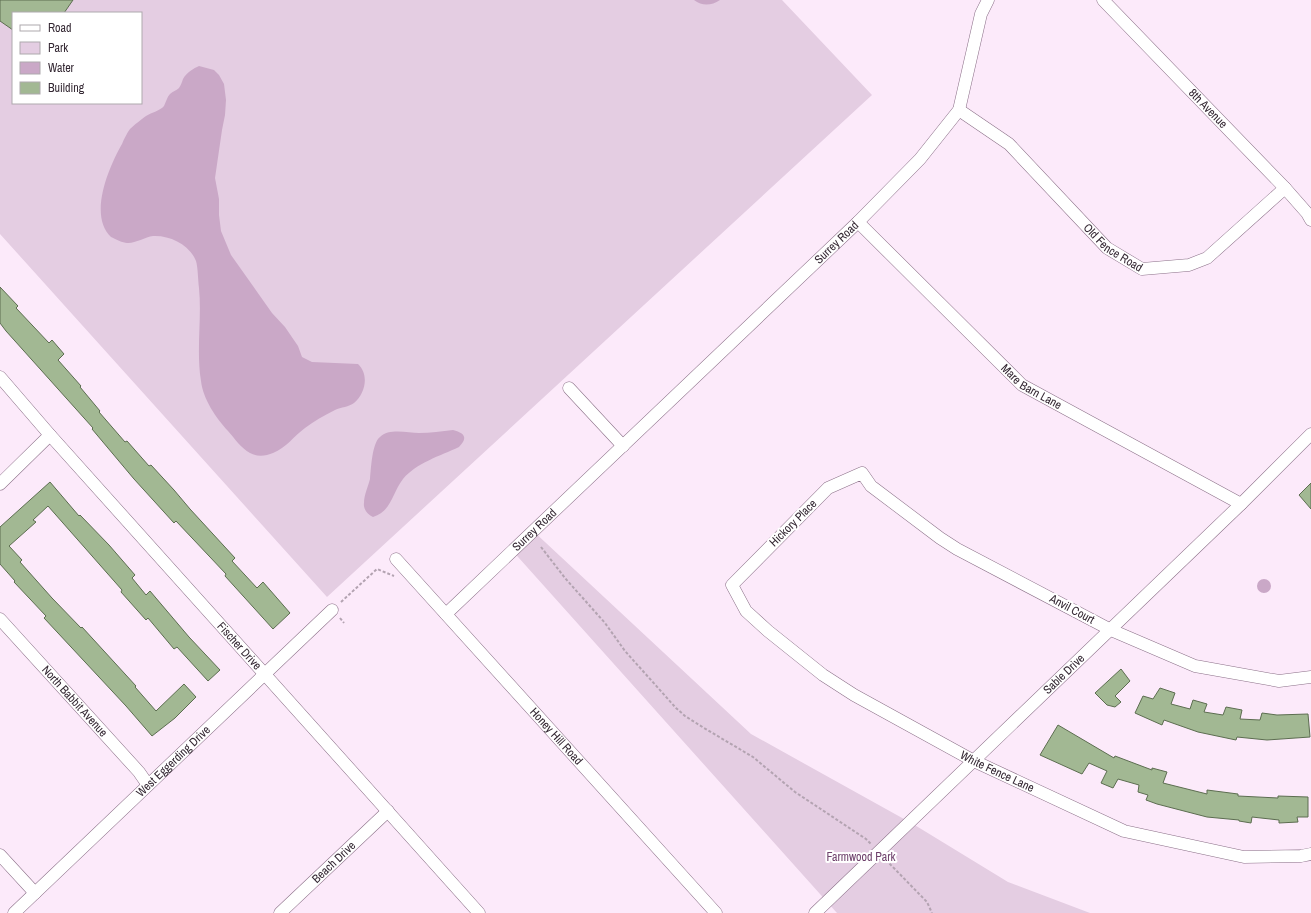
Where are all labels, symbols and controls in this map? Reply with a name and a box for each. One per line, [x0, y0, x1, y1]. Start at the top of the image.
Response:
legend [12, 12, 142, 104]
text: Road [48, 20, 72, 36]
text: Park [48, 40, 68, 56]
text: Water [48, 60, 75, 76]
text: Building [48, 80, 85, 96]
street label: 8th Avenue [1185, 85, 1231, 132]
street label: Surrey Road [811, 218, 862, 267]
street label: Old Fence Road [1080, 220, 1146, 276]
street label: Mare Barn Lane [998, 361, 1065, 413]
street label: Hickory Place [766, 496, 820, 550]
street label: Surrey Road [509, 505, 560, 555]
street label: Anvil Court [1046, 590, 1097, 628]
street label: Fischer Drive [214, 619, 265, 673]
street label: Sable Drive [1040, 650, 1088, 698]
street label: North Babbit Avenue [38, 662, 111, 740]
street label: Honey Hill Road [526, 704, 586, 768]
street label: West Eggerding Drive [133, 722, 214, 800]
street label: White Fence Lane [957, 747, 1037, 796]
street label: Beach Drive [309, 838, 359, 887]
park label: Farmwood Park [827, 849, 896, 865]

